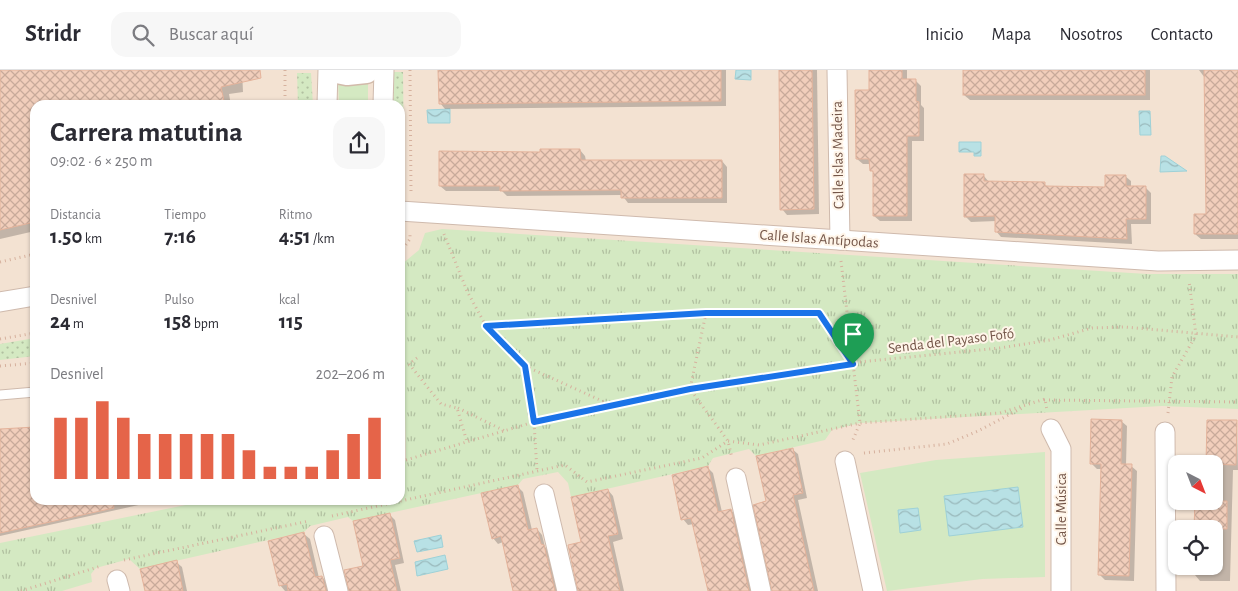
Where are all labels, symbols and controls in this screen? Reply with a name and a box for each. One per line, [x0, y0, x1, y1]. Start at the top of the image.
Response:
search box [111, 12, 461, 57]
icon: search [129, 21, 157, 49]
text: Stridr [25, 22, 81, 46]
text: Buscar aquí [169, 25, 253, 44]
text: Inicio [925, 26, 964, 44]
text: Mapa [992, 26, 1031, 44]
text: Nosotros [1059, 26, 1123, 44]
text: Contacto [1151, 26, 1213, 44]
street label: Calle Islas Madeira [830, 101, 846, 209]
button: share [333, 117, 385, 169]
text: Carrera matutina [50, 119, 243, 147]
text: 09:02 · 6 × 250 m [50, 153, 153, 169]
text: Distancia [50, 208, 101, 222]
text: Tiempo [164, 208, 206, 222]
text: Ritmo [279, 208, 312, 222]
text: 1.50 [50, 226, 82, 247]
text: 7:16 [164, 226, 196, 247]
text: 4:51 [279, 226, 311, 247]
street label: Calle Islas Antípodas [759, 227, 879, 251]
text: km [82, 232, 102, 246]
text: /km [311, 232, 335, 246]
text: Desnivel [50, 293, 97, 307]
text: Pulso [164, 293, 194, 307]
text: kcal [279, 293, 300, 307]
text: 24 [50, 311, 70, 332]
text: 158 [164, 311, 191, 332]
text: 115 [279, 311, 303, 332]
pin [832, 313, 874, 364]
text: m [70, 317, 84, 331]
text: bpm [191, 317, 219, 331]
icon: arrive [839, 320, 867, 348]
street label: Senda del Payaso Fofó [887, 326, 1015, 356]
text: Desnivel [50, 366, 104, 382]
text: 202–206 m [316, 366, 385, 382]
north arrow [1168, 455, 1222, 510]
map controls [1168, 455, 1223, 575]
street label: Calle Música [1054, 473, 1069, 545]
button: locate [1168, 520, 1223, 575]

